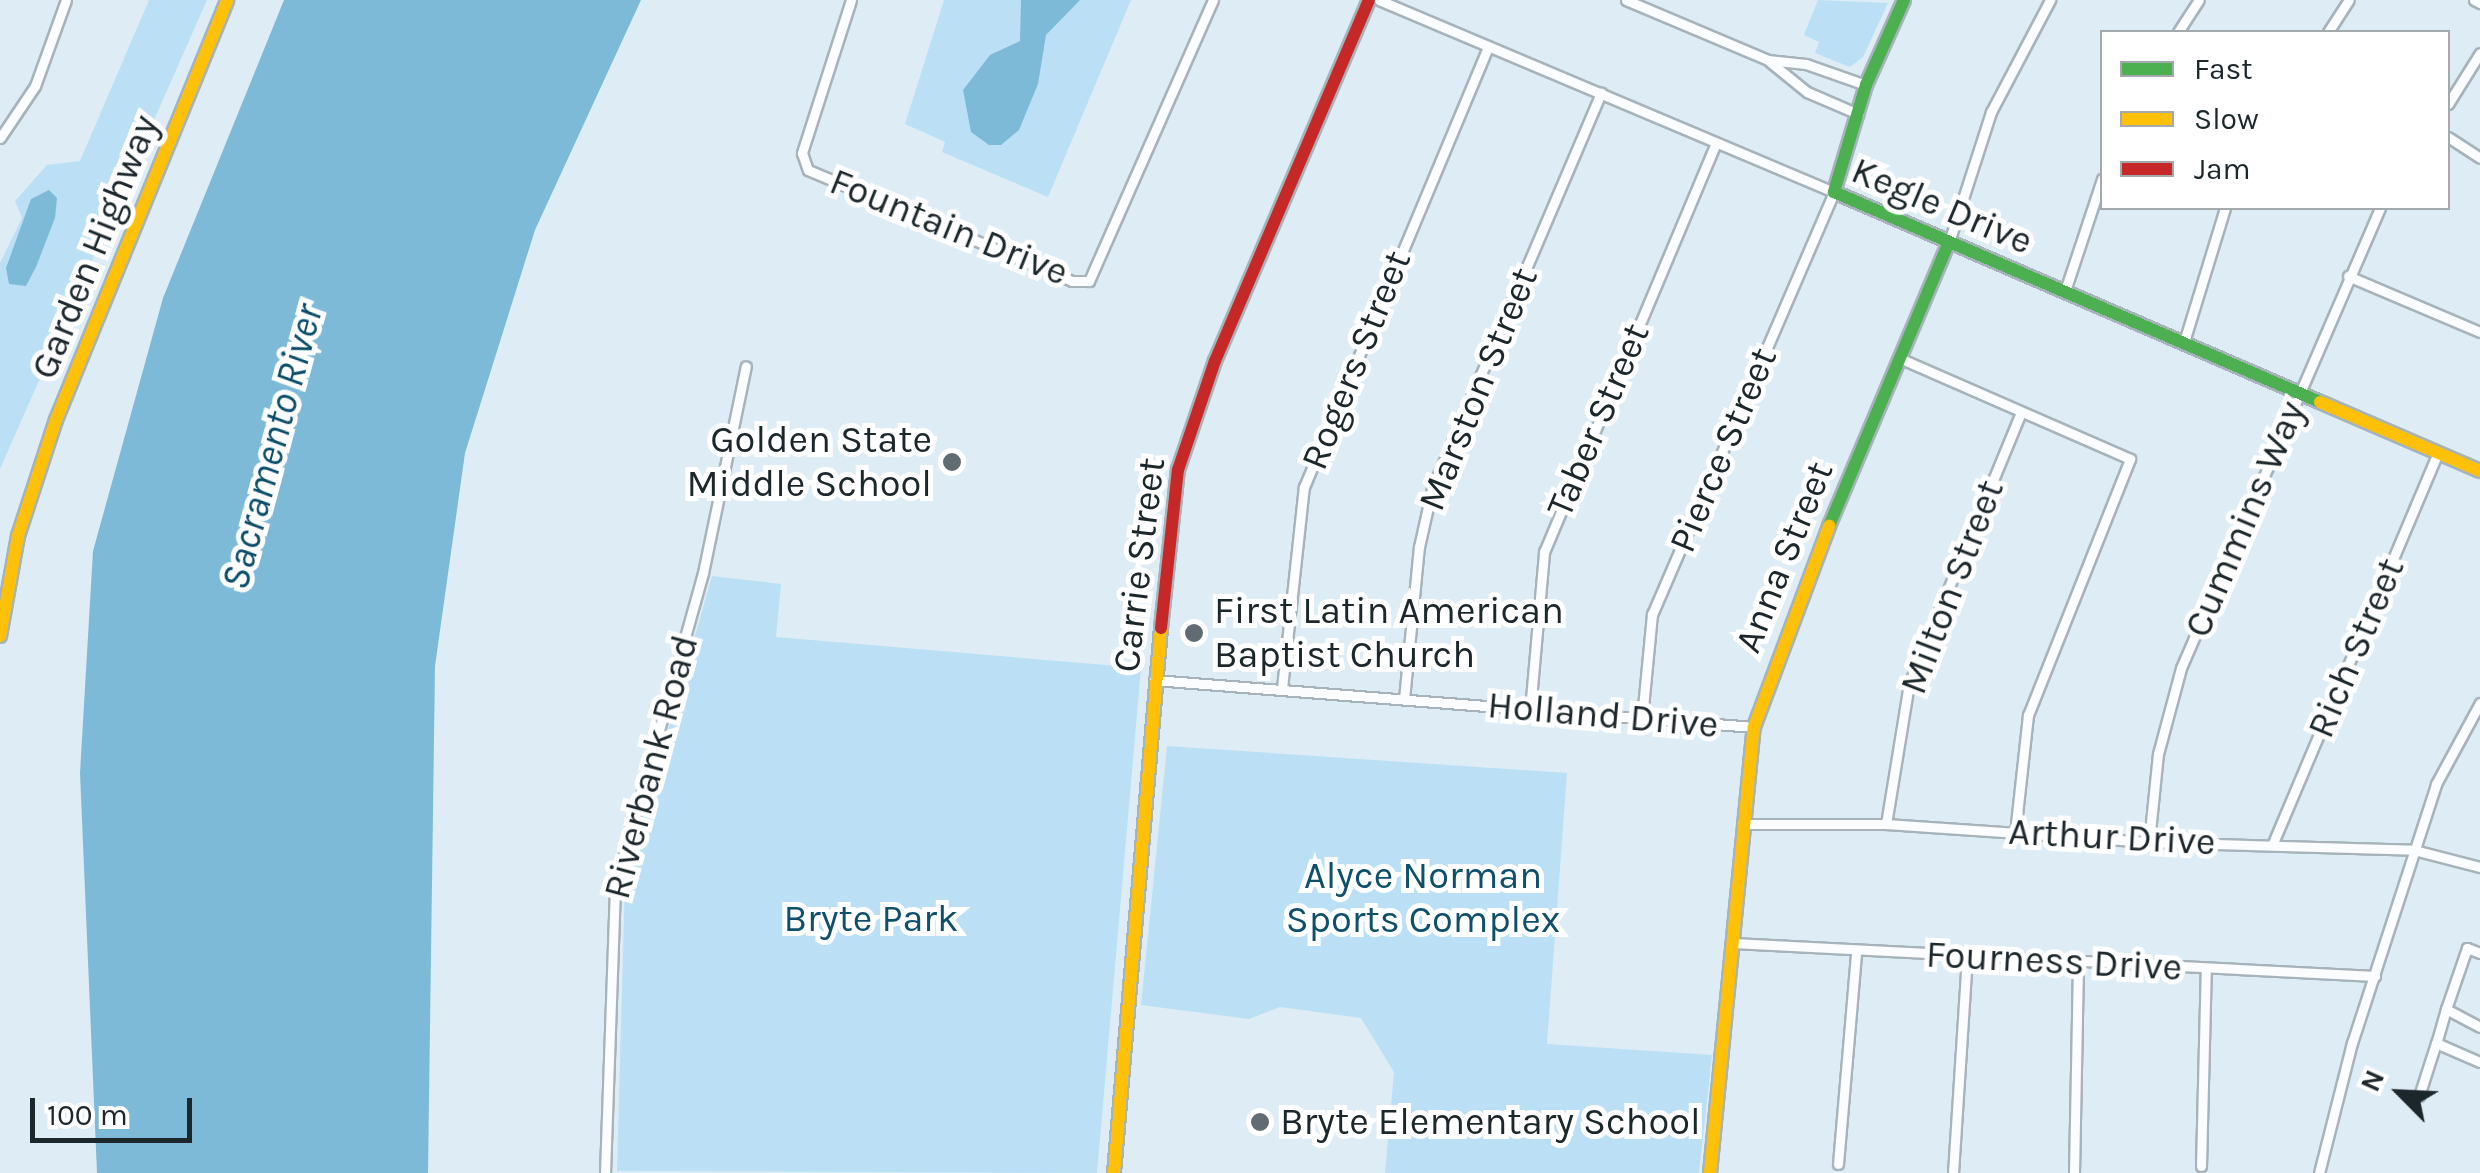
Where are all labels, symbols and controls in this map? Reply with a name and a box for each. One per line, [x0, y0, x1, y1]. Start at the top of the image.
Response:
legend [2100, 30, 2450, 210]
text: Fast [2194, 51, 2253, 87]
text: Slow [2194, 101, 2259, 137]
street label: Garden Highway [21, 108, 169, 386]
street label: Kegle Drive [1845, 148, 2039, 264]
text: Jam [2194, 151, 2251, 187]
street label: Fountain Drive [823, 159, 1075, 295]
street label: Rogers Street [1291, 244, 1421, 476]
street label: Marston Street [1409, 261, 1547, 517]
water label: Sacramento River [211, 299, 333, 595]
street label: Taber Street [1537, 316, 1659, 524]
street label: Pierce Street [1659, 341, 1787, 559]
street label: Cummins Way [2175, 394, 2315, 644]
place label: Golden State Middle School [687, 417, 932, 506]
marker: Golden State Middle School [941, 451, 963, 473]
street label: Carrie Street [1103, 455, 1175, 675]
street label: Anna Street [1725, 455, 1843, 659]
street label: Milton Street [1890, 474, 2014, 700]
street label: Rich Street [2298, 551, 2414, 745]
place label: First Latin American Baptist Church [1214, 588, 1564, 678]
marker: First Latin American Baptist Church [1183, 622, 1205, 644]
street label: Riverbank Road [594, 630, 708, 904]
street label: Holland Drive [1486, 682, 1720, 748]
street label: Arthur Drive [2007, 809, 2217, 865]
park label: Alyce Norman Sports Complex [1286, 853, 1560, 942]
park label: Bryte Park [784, 896, 958, 942]
street label: Fourness Drive [1925, 932, 2183, 990]
north arrow [2350, 1043, 2450, 1143]
text: N [2353, 1065, 2391, 1096]
scale bar [35, 1078, 198, 1140]
text: 100 m [47, 1097, 128, 1133]
place label: Bryte Elementary School [1280, 1099, 1701, 1145]
marker: Bryte Elementary School [1249, 1111, 1271, 1133]

